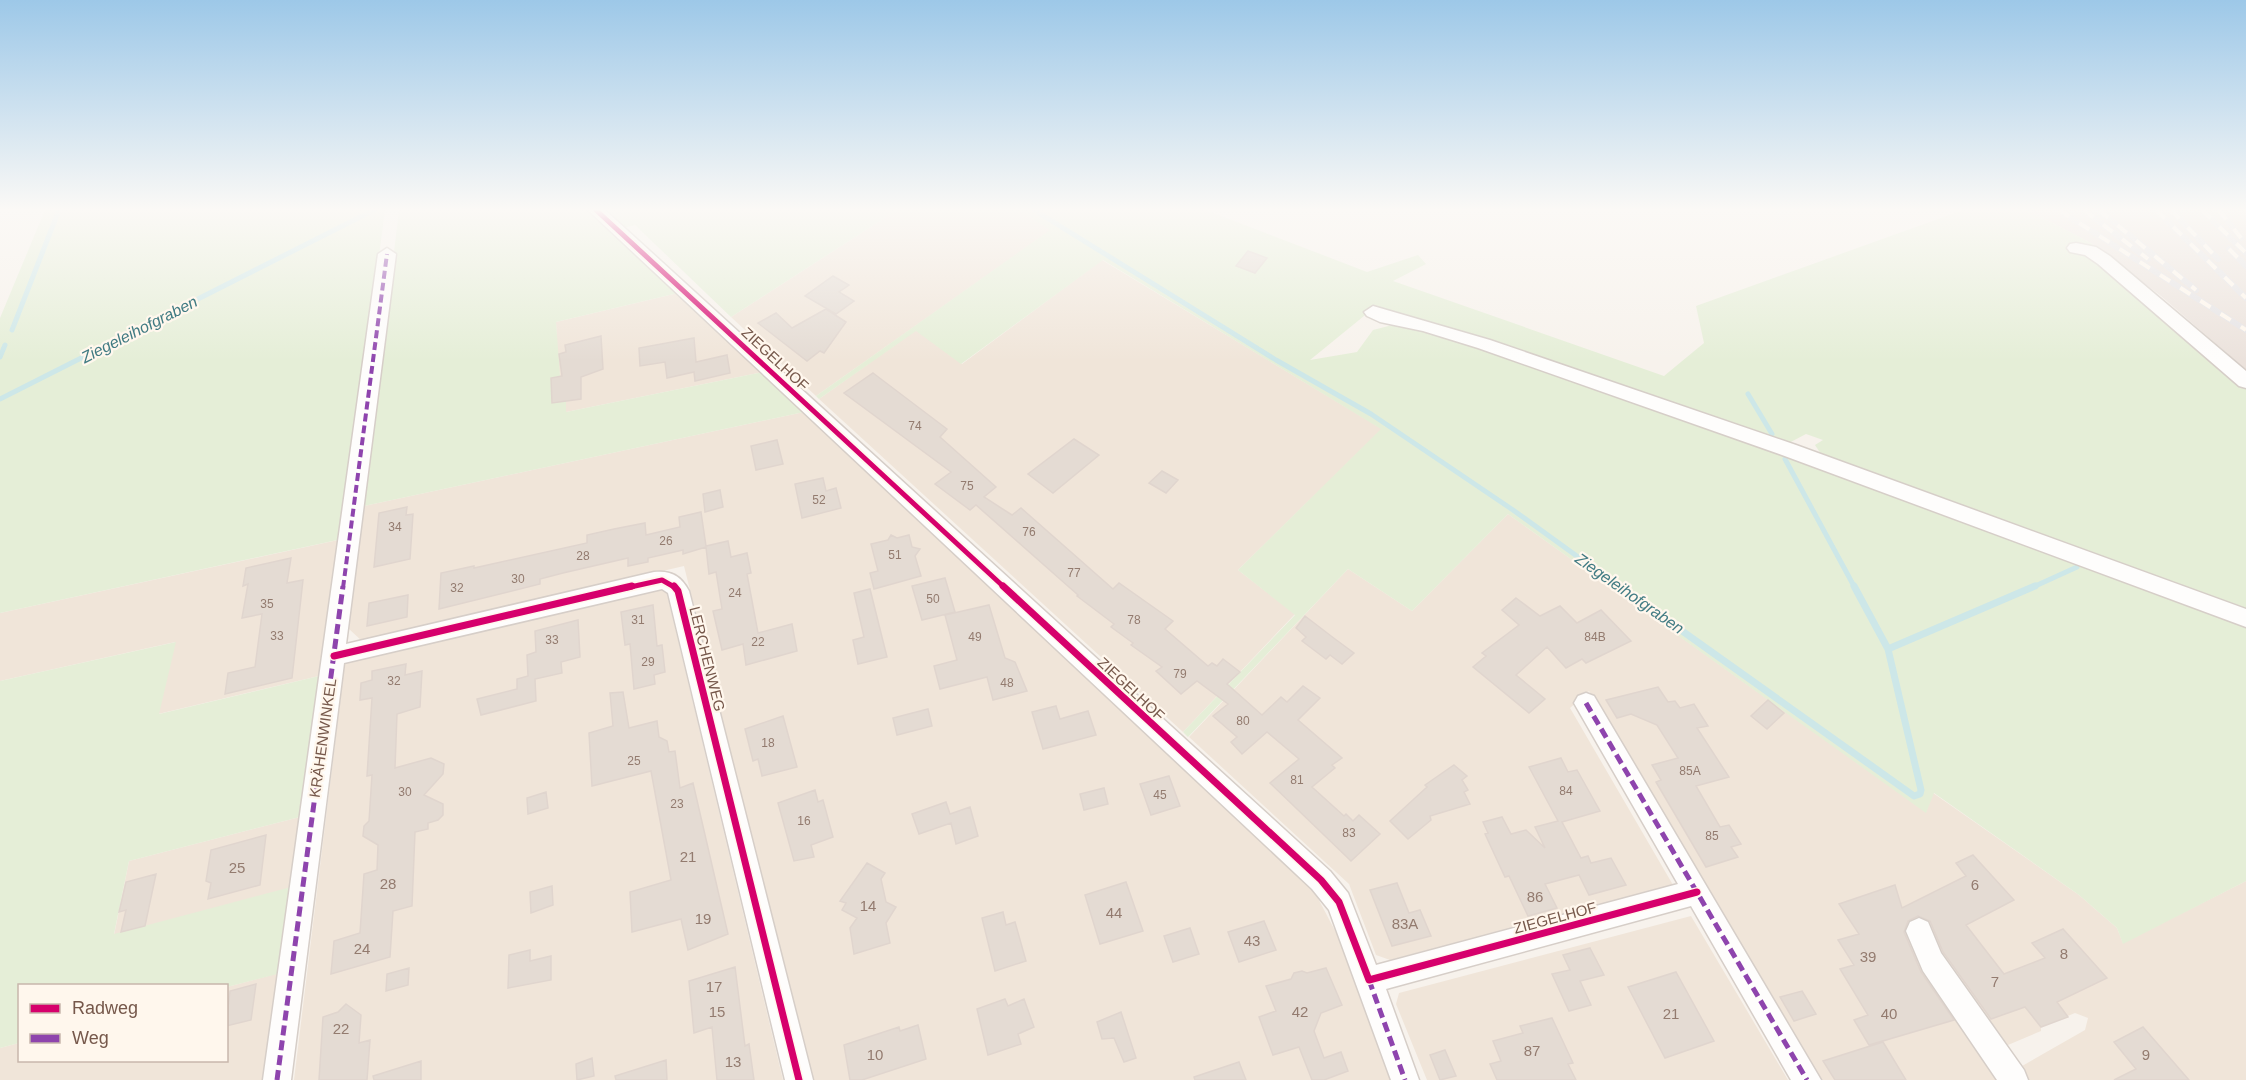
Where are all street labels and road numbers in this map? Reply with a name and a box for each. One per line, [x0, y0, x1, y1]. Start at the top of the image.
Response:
street label: ZIEGELHOF [738, 323, 812, 394]
street label: LERCHENWEG [686, 605, 729, 713]
street label: ZIEGELHOF [1094, 653, 1168, 724]
street label: KRÄHENWINKEL [306, 677, 339, 799]
street label: ZIEGELHOF [1512, 898, 1598, 937]

